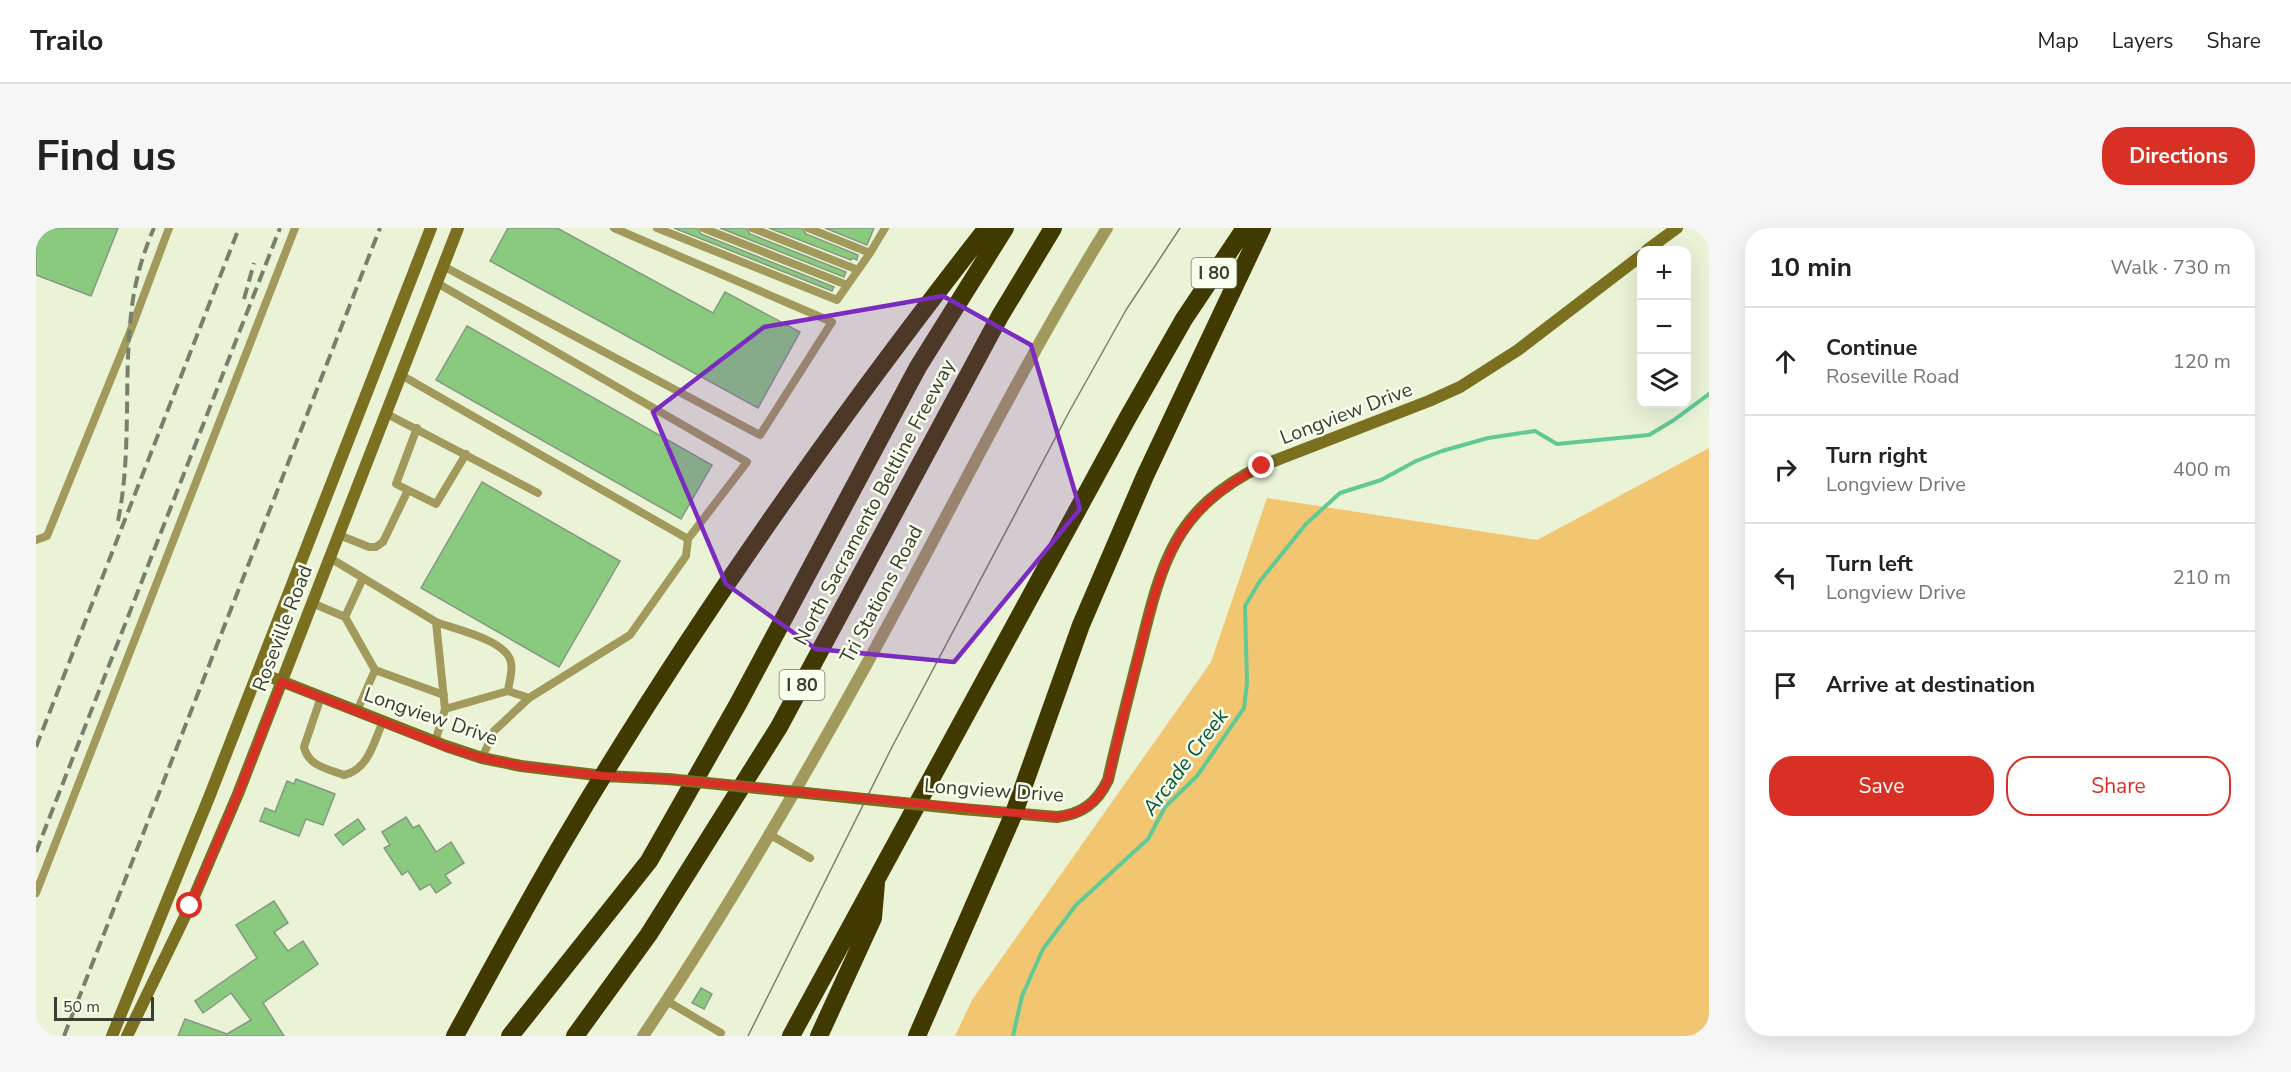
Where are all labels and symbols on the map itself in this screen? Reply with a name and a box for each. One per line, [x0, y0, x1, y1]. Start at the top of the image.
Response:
road number: I 80 [1192, 258, 1236, 288]
street label: North Sacramento Beltline Freeway [787, 354, 962, 650]
street label: Longview Drive [1276, 376, 1416, 451]
route end [1248, 452, 1274, 478]
street label: Tri Stations Road [834, 520, 929, 668]
street label: Roseville Road [246, 561, 319, 695]
road number: I 80 [780, 670, 825, 700]
street label: Longview Drive [360, 681, 501, 752]
water label: Arcade Creek [1135, 703, 1235, 822]
street label: Longview Drive [923, 772, 1065, 809]
route start [176, 892, 202, 918]
scale bar [54, 994, 154, 1022]

